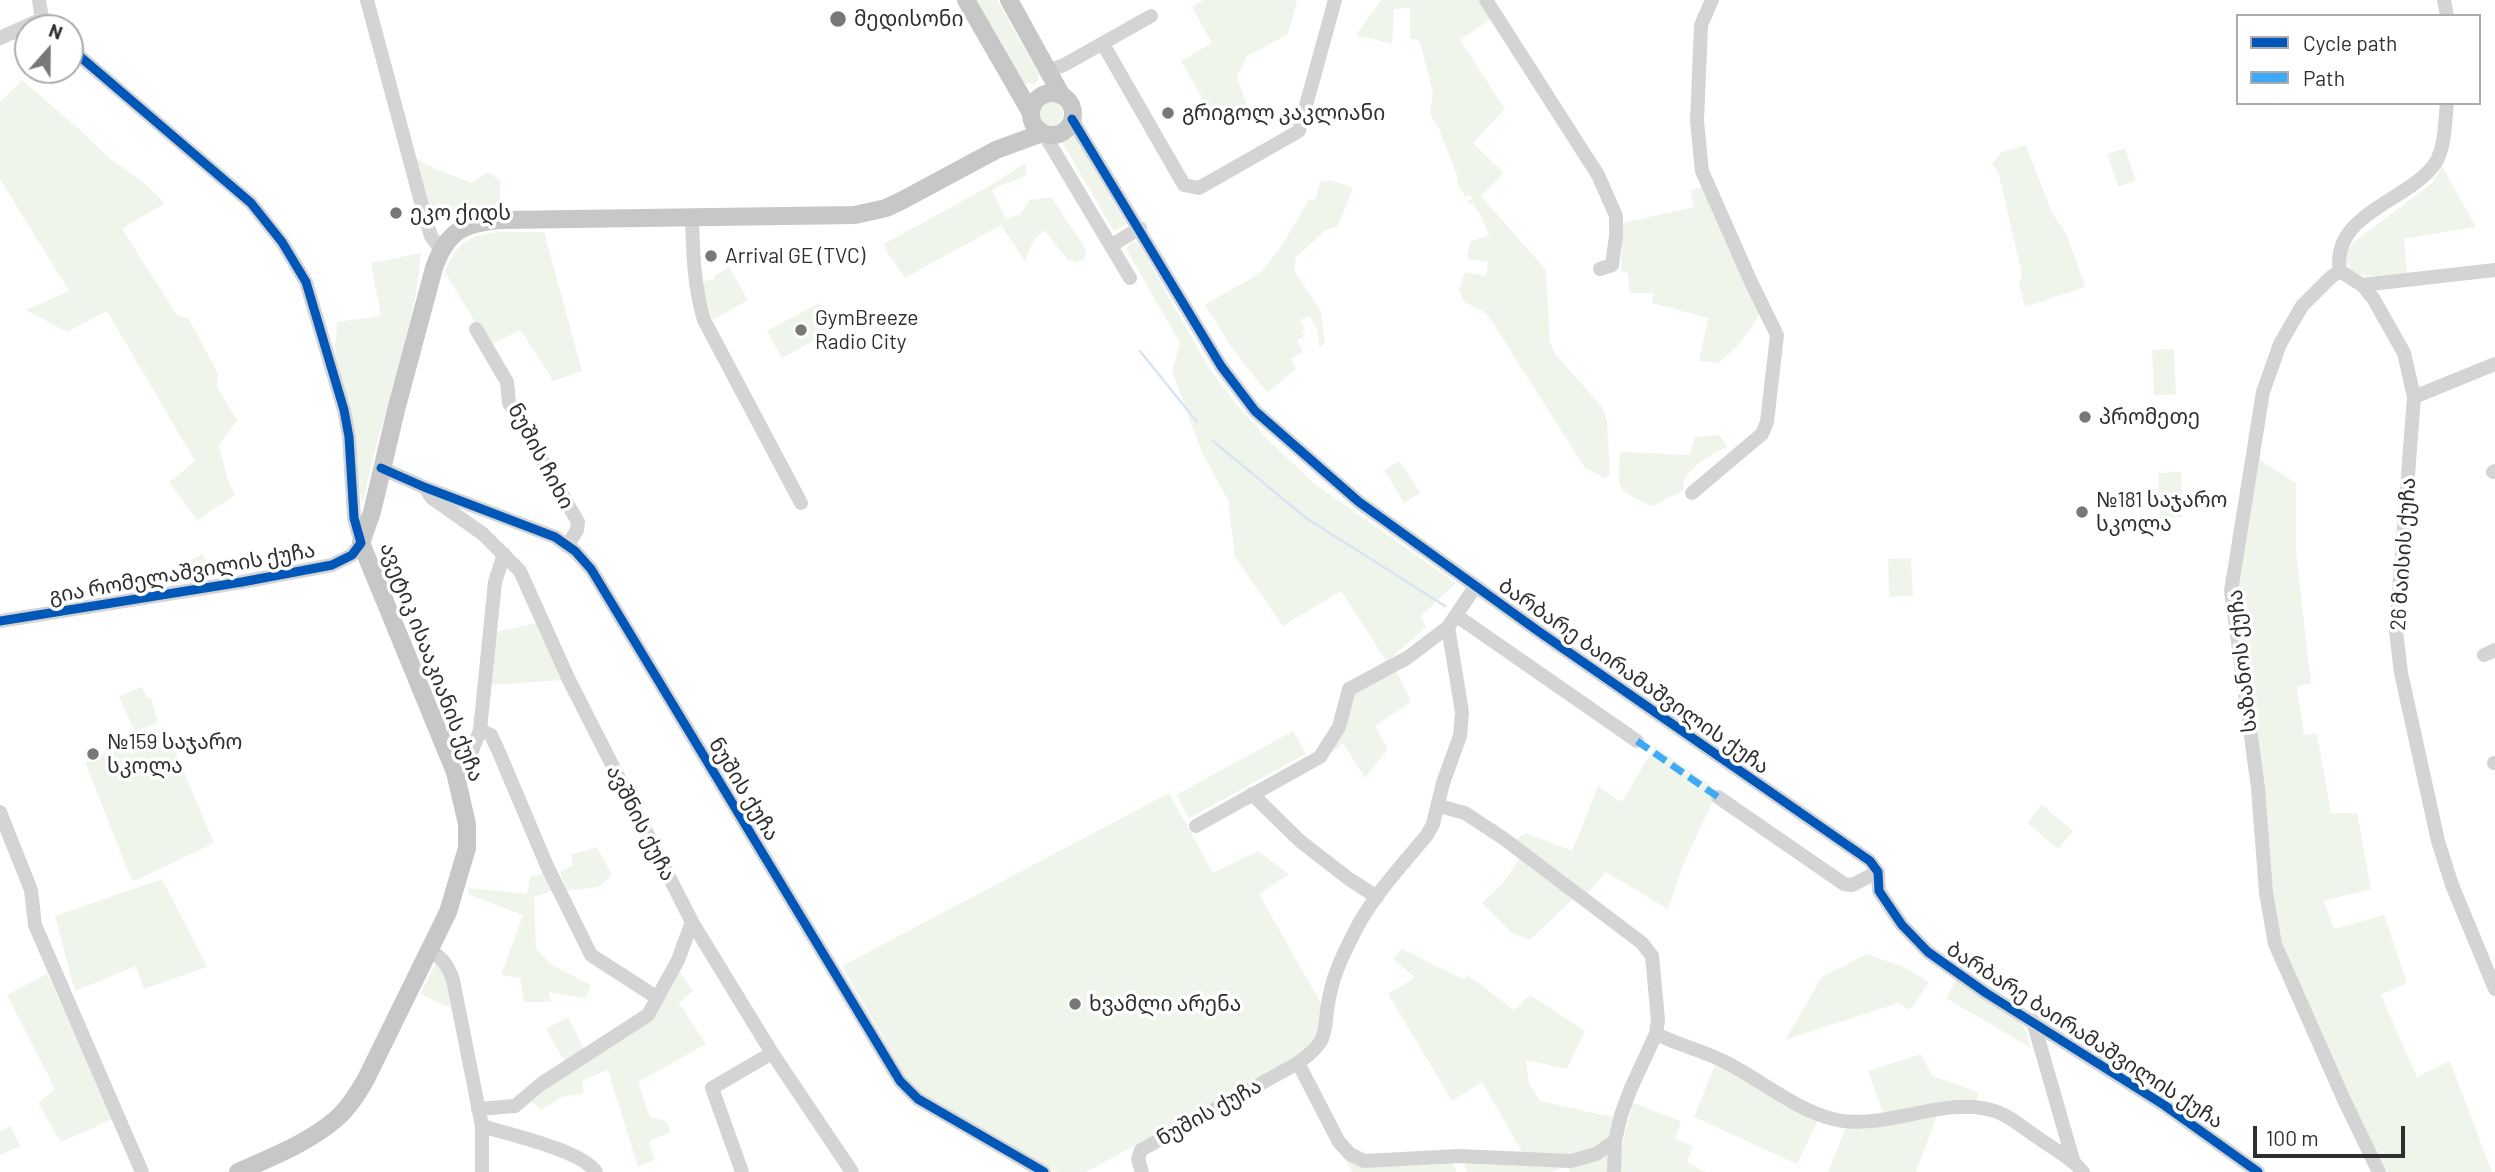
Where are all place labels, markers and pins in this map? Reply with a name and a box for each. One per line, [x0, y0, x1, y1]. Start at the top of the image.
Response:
place label: მედისონი [854, 6, 964, 32]
marker: მედისონი [828, 9, 848, 29]
place label: გრიგოლ კაკლიანი [1182, 100, 1385, 126]
marker: გრიგოლ კაკლიანი [1160, 105, 1176, 121]
place label: ეკო ქიდს [410, 200, 511, 226]
marker: ეკო ქიდს [388, 205, 404, 221]
place label: Arrival GE (TVC) [725, 243, 865, 269]
marker: Arrival GE (TVC) [703, 248, 719, 264]
place label: GymBreeze Radio City [815, 305, 919, 355]
marker: GymBreeze Radio City [793, 322, 809, 338]
place label: პრომეთე [2099, 404, 2200, 430]
marker: პრომეთე [2077, 409, 2093, 425]
place label: №181 საჯარო სკოლა [2096, 487, 2227, 537]
marker: №181 საჯარო სკოლა [2074, 504, 2090, 520]
place label: №159 საჯარო სკოლა [107, 729, 242, 779]
marker: №159 საჯარო სკოლა [85, 746, 101, 762]
place label: ხვამლი არენა [1089, 991, 1241, 1017]
marker: ხვამლი არენა [1067, 996, 1083, 1012]

